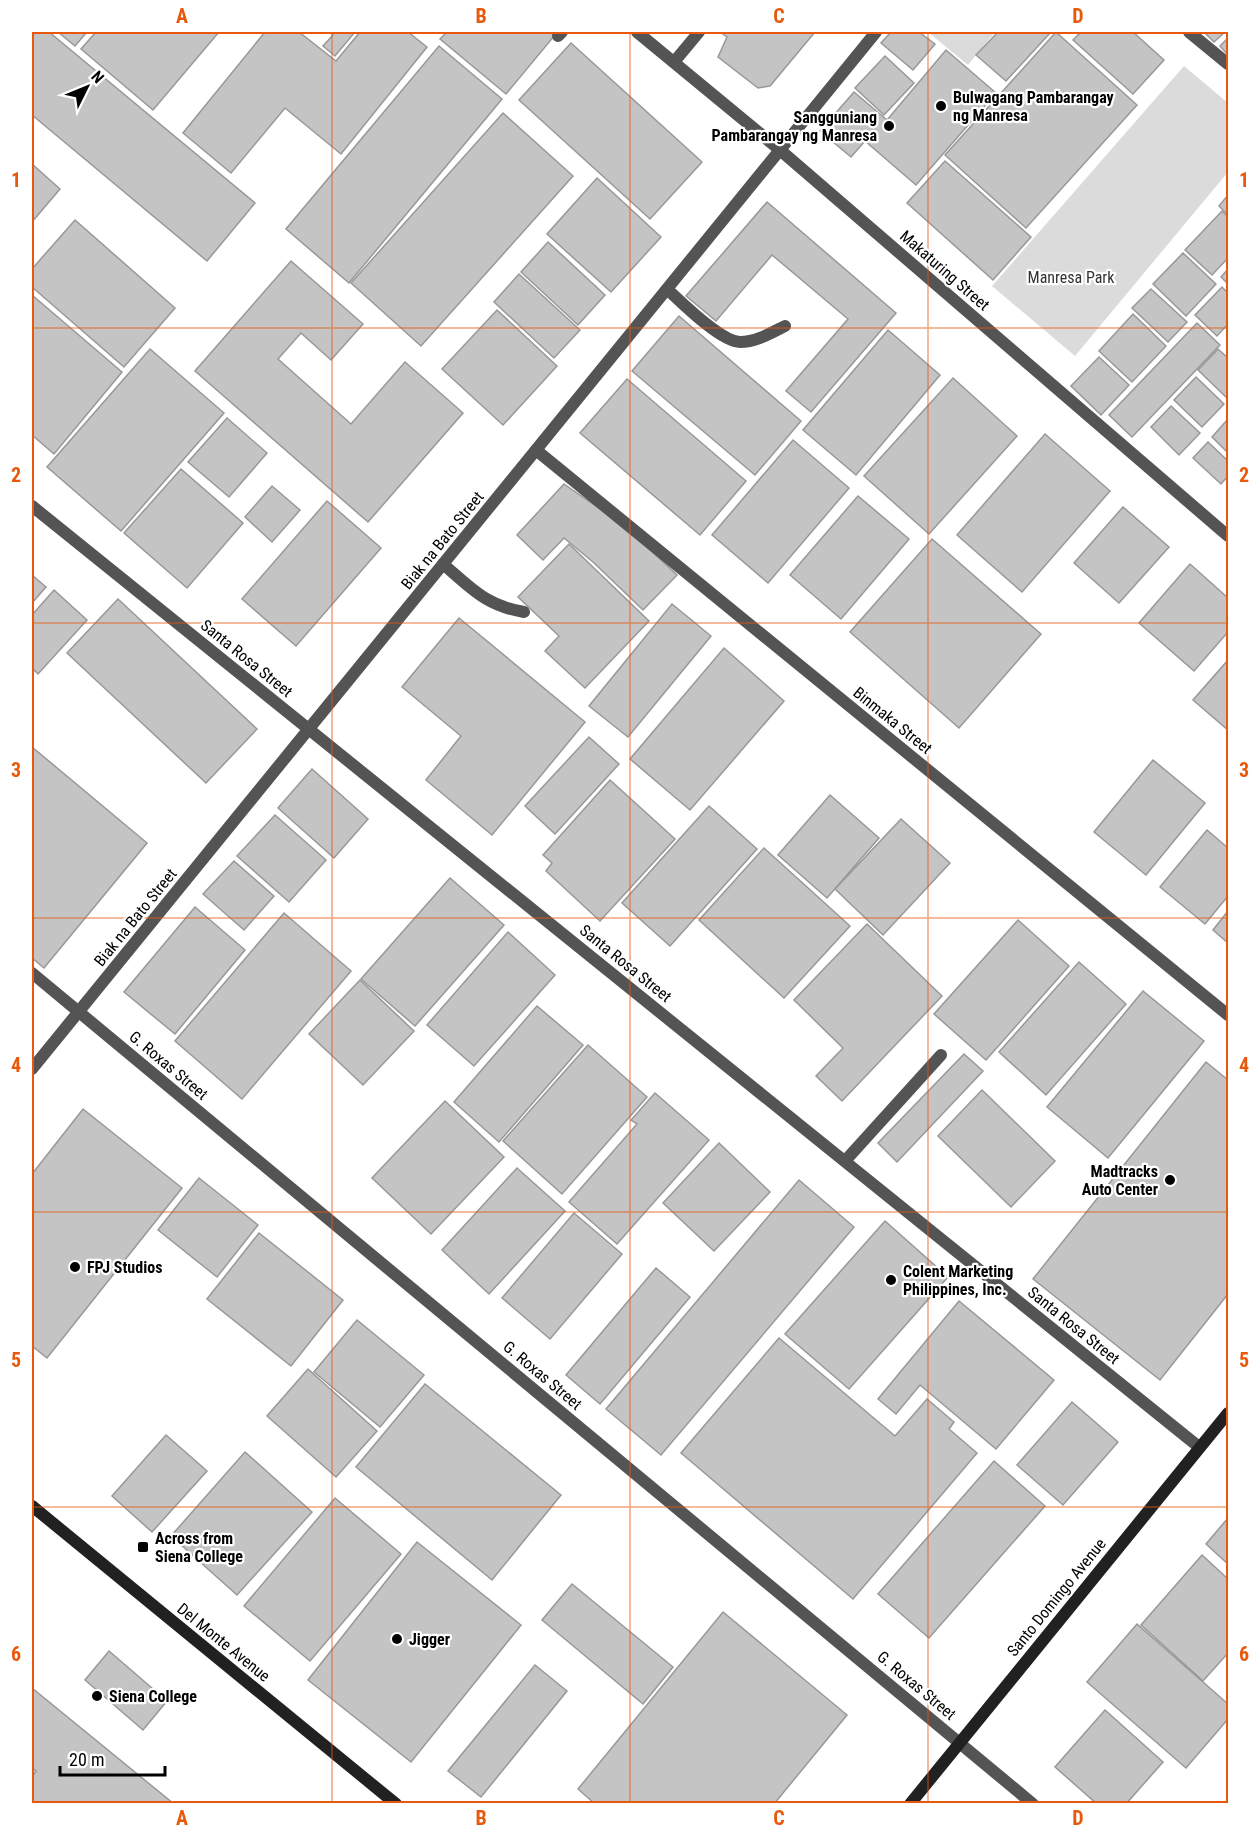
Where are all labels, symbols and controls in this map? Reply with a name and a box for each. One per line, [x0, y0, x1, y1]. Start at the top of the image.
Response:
text: A [176, 4, 188, 28]
text: B [475, 4, 487, 28]
text: C [773, 4, 785, 28]
text: D [1072, 4, 1084, 28]
north arrow [57, 57, 117, 117]
text: N [87, 67, 108, 87]
place label: Bulwagang Pambarangay ng Manresa [953, 88, 1114, 125]
marker: Bulwagang Pambarangay ng Manresa [934, 99, 948, 113]
place label: Sangguniang Pambarangay ng Manresa [712, 108, 877, 145]
marker: Sangguniang Pambarangay ng Manresa [882, 119, 896, 133]
text: 1 [11, 168, 21, 192]
text: 1 [1239, 168, 1249, 192]
street label: Makaturing Street [896, 226, 994, 315]
park label: Manresa Park [1028, 268, 1115, 287]
text: 2 [11, 463, 21, 487]
text: 2 [1239, 463, 1249, 487]
street label: Biak na Bato Street [397, 487, 488, 593]
street label: Santa Rosa Street [197, 616, 297, 701]
street label: Binmaka Street [849, 683, 936, 758]
text: 3 [11, 758, 21, 782]
text: 3 [1239, 758, 1249, 782]
street label: Biak na Bato Street [90, 864, 181, 970]
street label: Santa Rosa Street [576, 921, 676, 1006]
street label: G. Roxas Street [125, 1027, 212, 1104]
text: 4 [11, 1053, 21, 1077]
text: 4 [1239, 1053, 1249, 1077]
place label: Madtracks Auto Center [1082, 1162, 1158, 1199]
marker: Madtracks Auto Center [1163, 1173, 1177, 1187]
place label: FPJ Studios [87, 1258, 162, 1277]
marker: FPJ Studios [68, 1260, 82, 1274]
place label: Colent Marketing Philippines, Inc. [903, 1262, 1013, 1299]
marker: Colent Marketing Philippines, Inc. [884, 1273, 898, 1287]
street label: Santa Rosa Street [1024, 1283, 1124, 1368]
street label: G. Roxas Street [499, 1337, 586, 1414]
text: 5 [11, 1348, 21, 1372]
text: 5 [1239, 1348, 1249, 1372]
place label: Across from Siena College [155, 1529, 243, 1566]
street label: Santo Domingo Avenue [1003, 1534, 1110, 1660]
marker: Across from Siena College [136, 1540, 150, 1554]
street label: Del Monte Avenue [173, 1599, 274, 1686]
place label: Jigger [409, 1630, 450, 1649]
marker: Jigger [390, 1632, 404, 1646]
text: 6 [11, 1642, 21, 1666]
text: 6 [1239, 1642, 1249, 1666]
street label: G. Roxas Street [873, 1647, 960, 1724]
place label: Siena College [109, 1687, 197, 1706]
marker: Siena College [90, 1689, 104, 1703]
scale bar [60, 1739, 165, 1777]
text: 20 m [69, 1749, 104, 1770]
text: A [176, 1806, 188, 1830]
text: B [475, 1806, 487, 1830]
text: C [773, 1806, 785, 1830]
text: D [1072, 1806, 1084, 1830]

